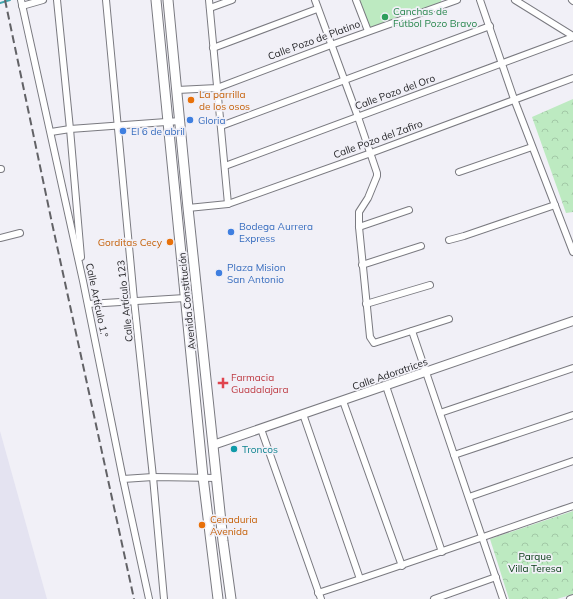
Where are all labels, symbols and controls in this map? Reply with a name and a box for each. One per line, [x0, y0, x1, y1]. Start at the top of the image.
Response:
place label: Canchas de Fútbol Pozo Bravo [393, 5, 477, 30]
marker: Canchas de Fútbol Pozo Bravo [380, 12, 390, 22]
street label: Calle Pozo de Platino [266, 17, 362, 63]
street label: Calle Pozo del Oro [353, 71, 437, 113]
place label: La parrilla de los osos [199, 88, 250, 113]
marker: La parrilla de los osos [186, 95, 196, 105]
place label: Gloria [198, 114, 225, 127]
marker: Gloria [185, 115, 195, 125]
street label: Calle Pozo del Zafiro [332, 117, 425, 161]
place label: El 6 de abril [131, 125, 185, 138]
marker: El 6 de abril [118, 126, 128, 136]
place label: Bodega Aurrera Express [239, 220, 313, 245]
marker: Bodega Aurrera Express [226, 227, 236, 237]
place label: Gorditas Cecy [98, 236, 163, 249]
marker: Gorditas Cecy [165, 237, 175, 247]
street label: Avenida Constitución [175, 252, 199, 350]
street label: Calle Artículo 123 [114, 260, 136, 342]
place label: Plaza Mision San Antonio [227, 261, 286, 286]
street label: Calle Artículo 1.º [83, 262, 111, 339]
marker: Plaza Mision San Antonio [214, 268, 224, 278]
street label: Calle Adoratrices [351, 355, 429, 393]
place label: Farmacia Guadalajara [231, 371, 288, 396]
marker: Farmacia Guadalajara [218, 378, 228, 388]
place label: Troncos [242, 443, 278, 456]
marker: Troncos [229, 444, 239, 454]
place label: Cenaduria Avenida [210, 513, 258, 538]
marker: Cenaduria Avenida [197, 520, 207, 530]
park label: Parque Villa Teresa [508, 550, 562, 575]

